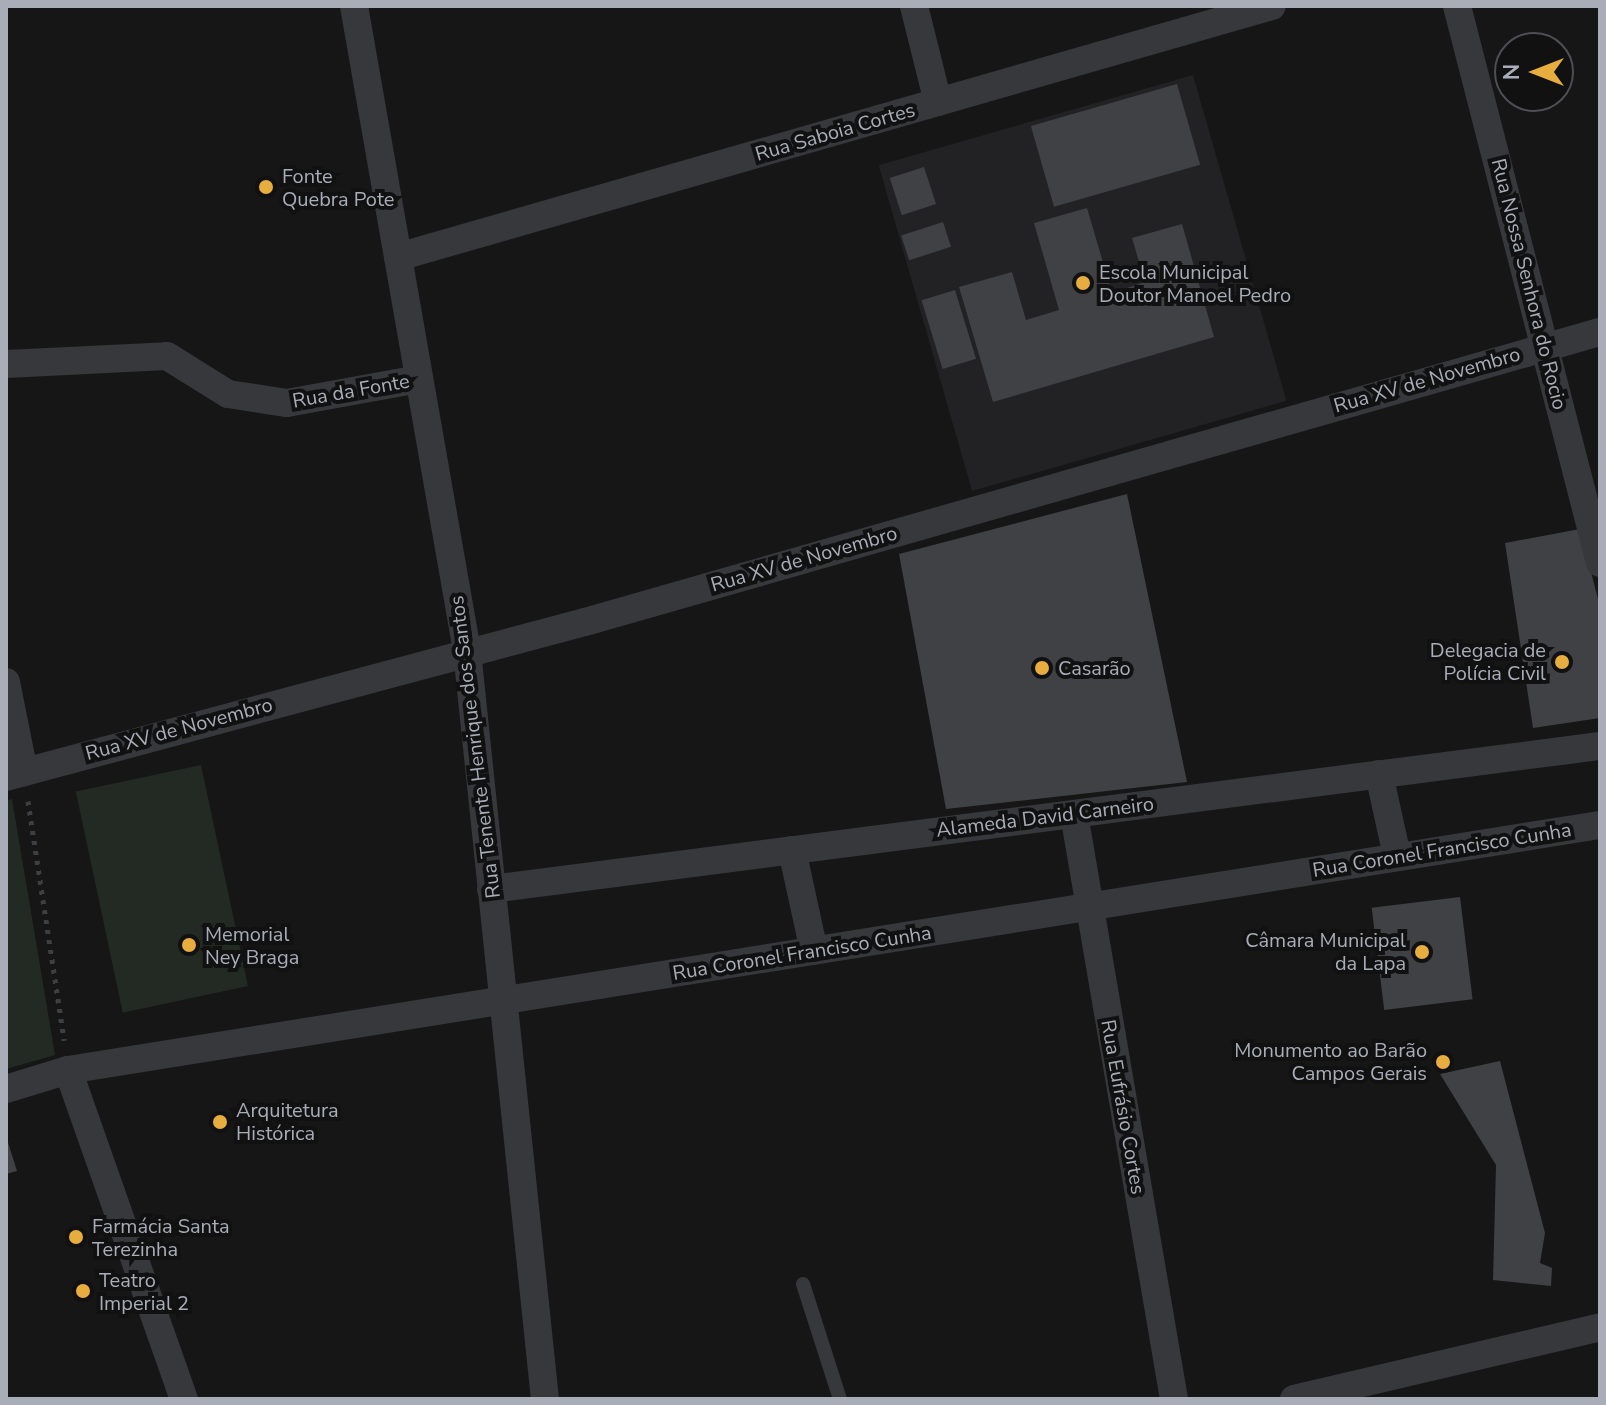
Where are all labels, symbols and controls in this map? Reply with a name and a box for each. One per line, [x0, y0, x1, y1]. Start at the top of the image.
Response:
north arrow [1494, 32, 1574, 112]
text: N [1497, 64, 1527, 80]
street label: Rua Saboia Cortes [752, 98, 918, 166]
street label: Rua Nossa Senhora do Rocio [1486, 156, 1572, 412]
place label: Fonte Quebra Pote [282, 164, 394, 211]
marker: Fonte Quebra Pote [257, 178, 275, 196]
place label: Escola Municipal Doutor Manoel Pedro [1099, 260, 1291, 307]
marker: Escola Municipal Doutor Manoel Pedro [1074, 274, 1092, 292]
street label: Rua XV de Novembro [1331, 342, 1523, 418]
street label: Rua da Fonte [291, 369, 411, 413]
street label: Rua XV de Novembro [708, 521, 900, 597]
street label: Rua Tenente Henrique dos Santos [445, 594, 505, 900]
place label: Delegacia de Polícia Civil [1430, 638, 1546, 685]
marker: Delegacia de Polícia Civil [1553, 653, 1571, 671]
place label: Casarão [1058, 656, 1131, 680]
marker: Casarão [1033, 659, 1051, 677]
street label: Rua XV de Novembro [83, 692, 275, 766]
street label: Alameda David Carneiro [935, 792, 1155, 842]
street label: Rua Coronel Francisco Cunha [1311, 818, 1573, 882]
street label: Rua Coronel Francisco Cunha [671, 921, 933, 985]
place label: Memorial Ney Braga [205, 922, 299, 969]
place label: Câmara Municipal da Lapa [1245, 928, 1406, 975]
marker: Memorial Ney Braga [180, 936, 198, 954]
marker: Câmara Municipal da Lapa [1413, 943, 1431, 961]
street label: Rua Eufrásio Cortes [1096, 1018, 1150, 1196]
place label: Monumento ao Barão Campos Gerais [1234, 1038, 1427, 1085]
marker: Monumento ao Barão Campos Gerais [1434, 1053, 1452, 1071]
place label: Arquitetura Histórica [236, 1098, 339, 1145]
marker: Arquitetura Histórica [211, 1113, 229, 1131]
place label: Farmácia Santa Terezinha [92, 1214, 230, 1261]
marker: Farmácia Santa Terezinha [67, 1228, 85, 1246]
place label: Teatro Imperial 2 [99, 1268, 189, 1315]
marker: Teatro Imperial 2 [74, 1282, 92, 1300]

